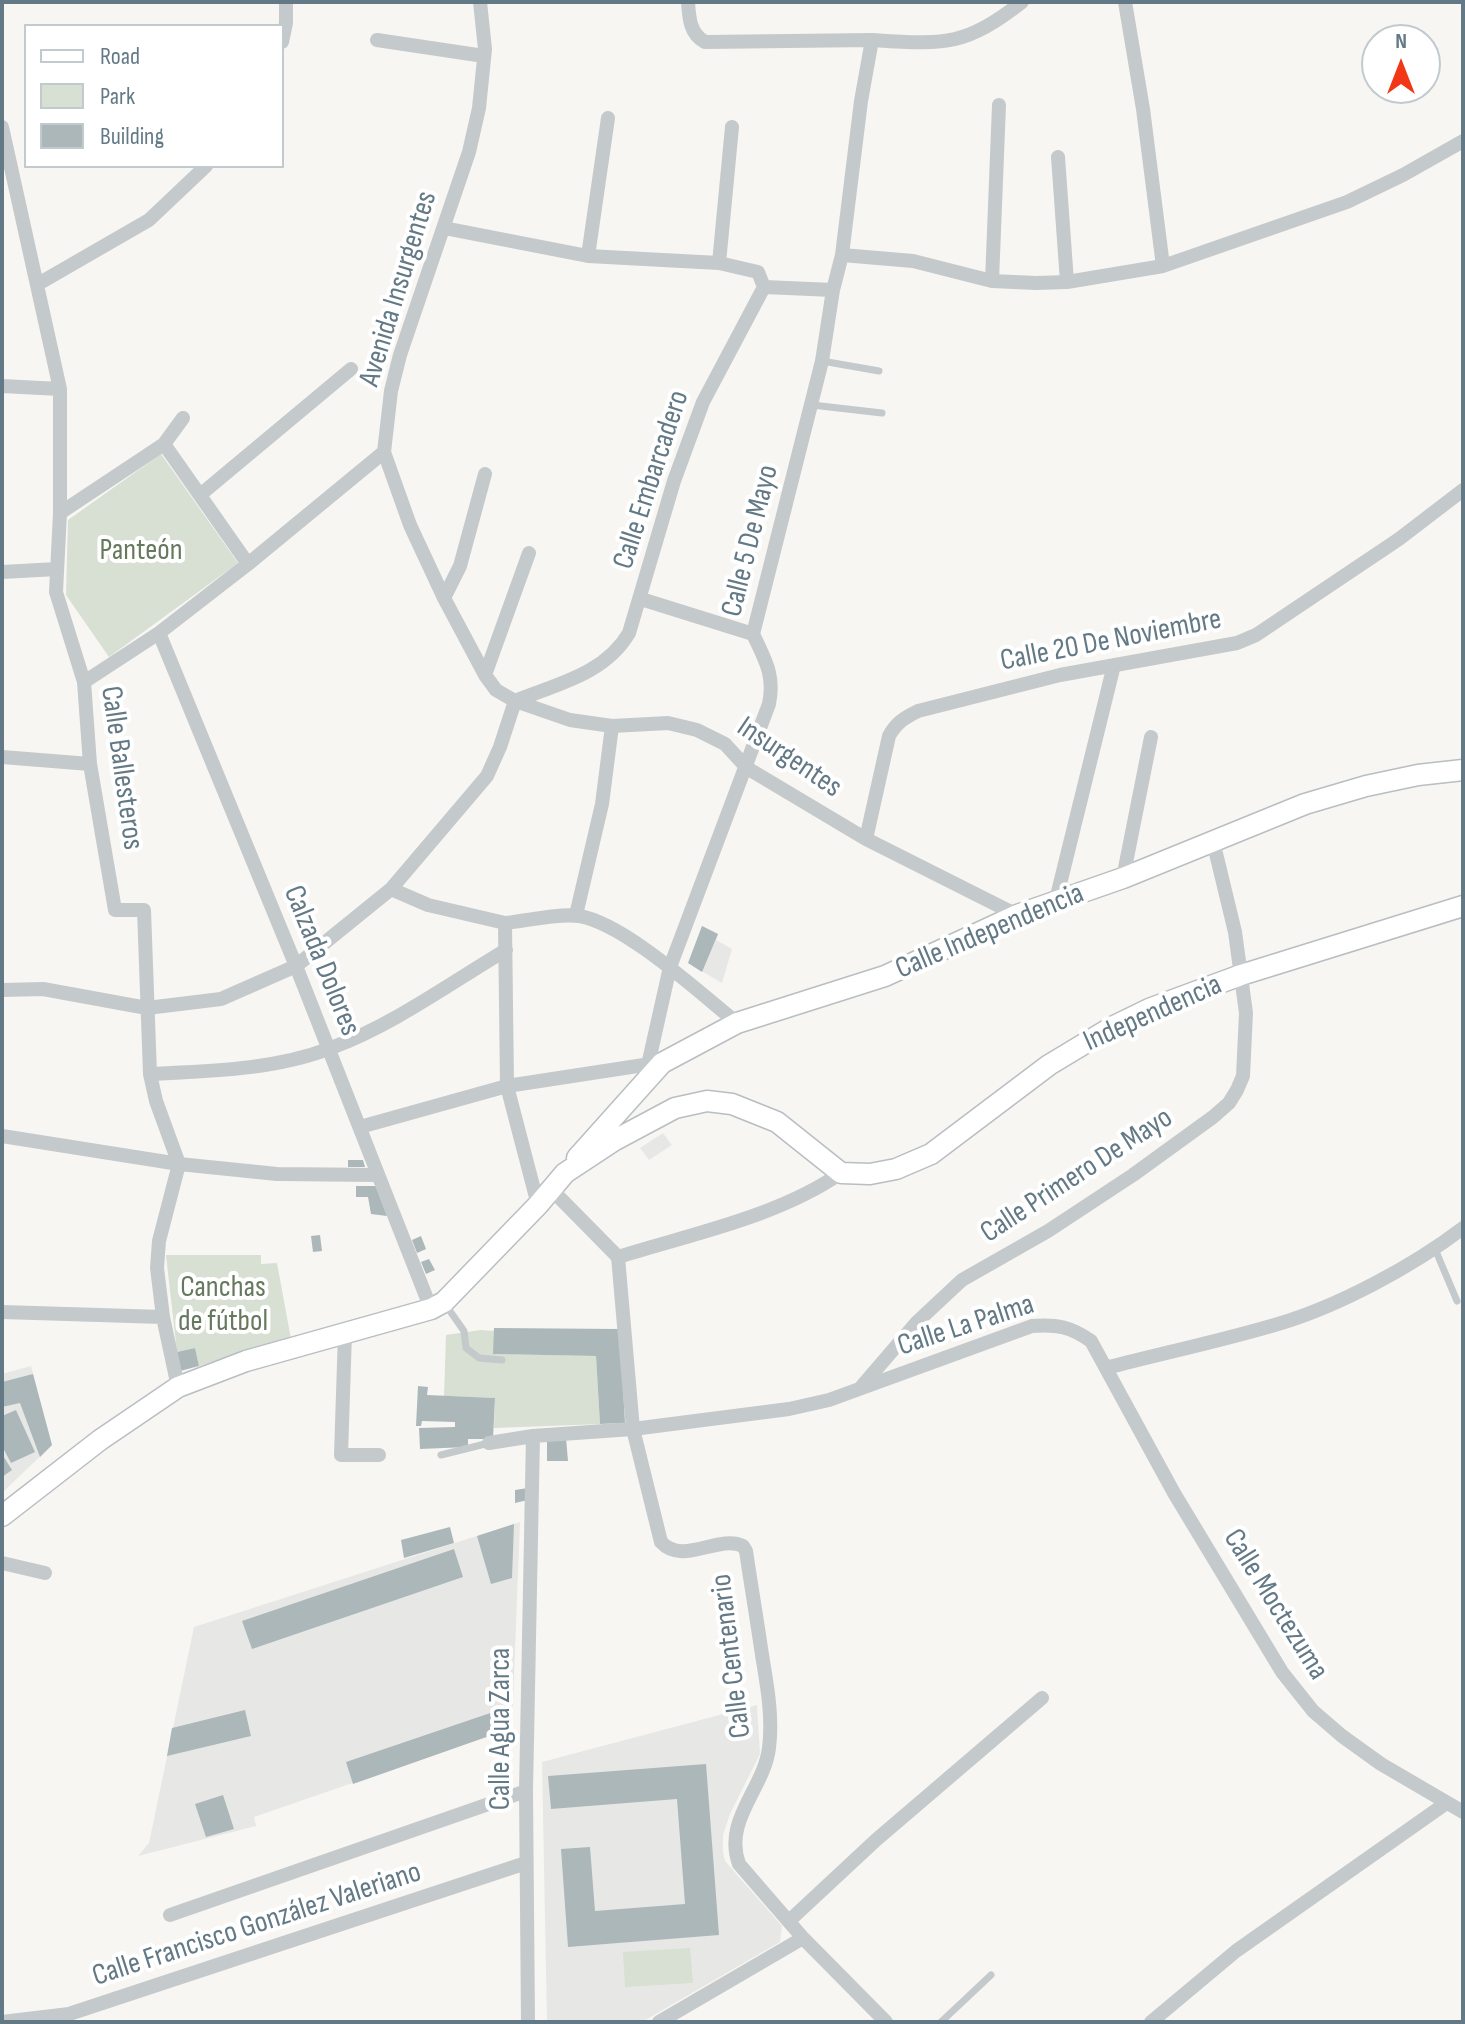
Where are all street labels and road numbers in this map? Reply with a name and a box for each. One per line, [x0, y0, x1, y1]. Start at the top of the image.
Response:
street label: Avenida Insurgentes [352, 187, 446, 391]
street label: Calle Embarcadero [606, 386, 698, 574]
street label: Calle 5 De Mayo [715, 461, 787, 621]
street label: Calle 20 De Noviembre [997, 602, 1225, 680]
street label: Calle Ballesteros [92, 684, 150, 852]
street label: Insurgentes [730, 710, 848, 806]
street label: Calle Independencia [890, 876, 1090, 988]
street label: Calzada Dolores [275, 881, 367, 1041]
street label: Independencia [1078, 968, 1228, 1060]
street label: Calle Primero De Mayo [974, 1101, 1180, 1251]
street label: Calle La Palma [893, 1287, 1039, 1365]
street label: Calle Moctezuma [1214, 1523, 1336, 1687]
street label: Calle Centenario [704, 1572, 760, 1740]
street label: Calle Agua Zarca [483, 1648, 519, 1810]
street label: Calle Francisco González Valeriano [88, 1855, 426, 1995]

